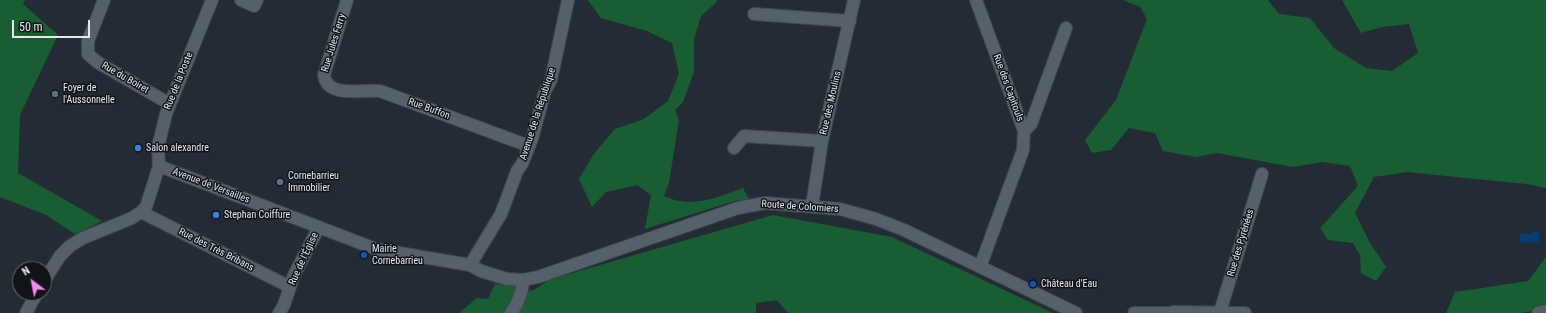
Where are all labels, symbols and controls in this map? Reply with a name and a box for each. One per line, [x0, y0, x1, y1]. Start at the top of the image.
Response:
scale bar [14, 12, 92, 38]
street label: Rue Jules Ferry [319, 12, 349, 74]
text: 50 m [19, 20, 43, 34]
street label: Rue de la Poste [162, 50, 196, 112]
street label: Rue des Capitouls [990, 53, 1026, 123]
street label: Rue du Boiret [99, 60, 151, 96]
street label: Avenue de la République [517, 66, 559, 162]
street label: Rue des Moulins [818, 70, 844, 136]
place label: Foyer de l'Aussonnelle [63, 82, 115, 106]
marker: Foyer de l'Aussonnelle [50, 89, 60, 99]
street label: Rue Buffon [406, 96, 452, 122]
place label: Salon alexandre [146, 142, 209, 154]
marker: Salon alexandre [133, 143, 143, 153]
street label: Avenue de Versailles [171, 166, 251, 206]
place label: Cornebarrieu Immobilier [288, 170, 339, 194]
marker: Cornebarrieu Immobilier [275, 177, 285, 187]
street label: Route de Colomiers [761, 198, 839, 216]
street label: Rue des Pyrénées [1225, 208, 1257, 278]
place label: Stephan Coiffure [224, 209, 290, 221]
marker: Stephan Coiffure [211, 210, 221, 220]
street label: Rue des Très Bribans [176, 226, 256, 274]
street label: Rue de l'Église [287, 231, 321, 287]
place label: Mairie Cornebarrieu [372, 243, 423, 266]
marker: Mairie Cornebarrieu [359, 250, 369, 260]
north arrow [12, 261, 52, 301]
text: N [20, 264, 32, 279]
place label: Château d'Eau [1041, 278, 1097, 290]
marker: Château d'Eau [1028, 279, 1038, 289]

